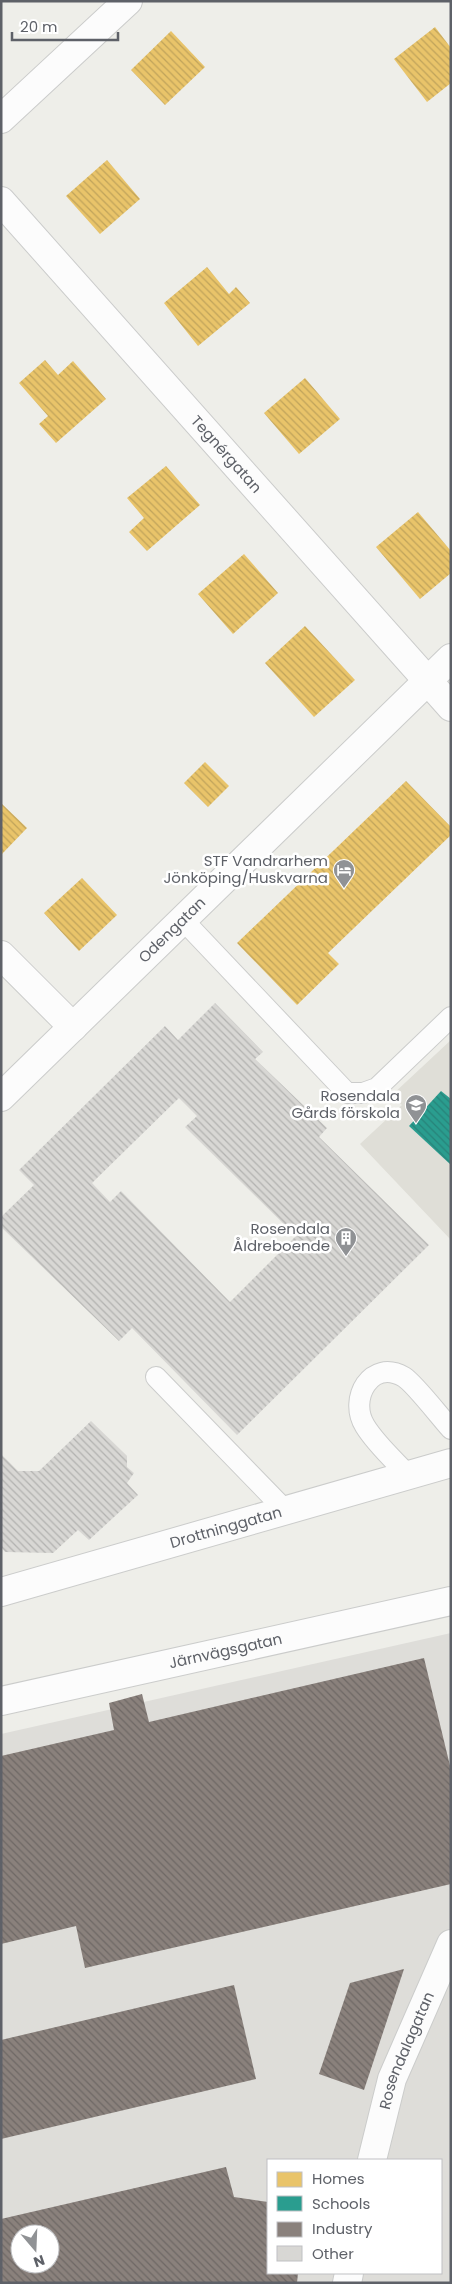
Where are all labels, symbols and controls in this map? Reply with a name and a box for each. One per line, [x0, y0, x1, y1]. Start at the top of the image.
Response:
scale bar [12, 10, 119, 42]
text: 20 m [20, 16, 58, 37]
street label: Tegnérgatan [186, 411, 267, 497]
place label: STF Vandrarhem Jönköping/Huskvarna [163, 850, 328, 888]
hotel icon: STF Vandrarhem Jönköping/Huskvarna [332, 858, 356, 889]
street label: Odengatan [133, 892, 210, 967]
place label: Rosendala Gårds förskola [292, 1085, 400, 1123]
school or university icon: Rosendala Gårds förskola [404, 1093, 428, 1124]
place label: Rosendala Åldreboende [233, 1218, 330, 1256]
building icon: Rosendala Åldreboende [334, 1226, 358, 1257]
street label: Drottninggatan [167, 1501, 284, 1553]
street label: Järnvägsgatan [167, 1628, 284, 1673]
street label: Rosendalagatan [374, 1988, 439, 2111]
legend [267, 2159, 442, 2274]
text: Homes [312, 2168, 365, 2189]
text: Schools [312, 2193, 370, 2214]
text: Industry [312, 2218, 373, 2239]
north arrow [10, 2224, 60, 2274]
text: Other [312, 2243, 354, 2264]
text: N [31, 2250, 47, 2272]

